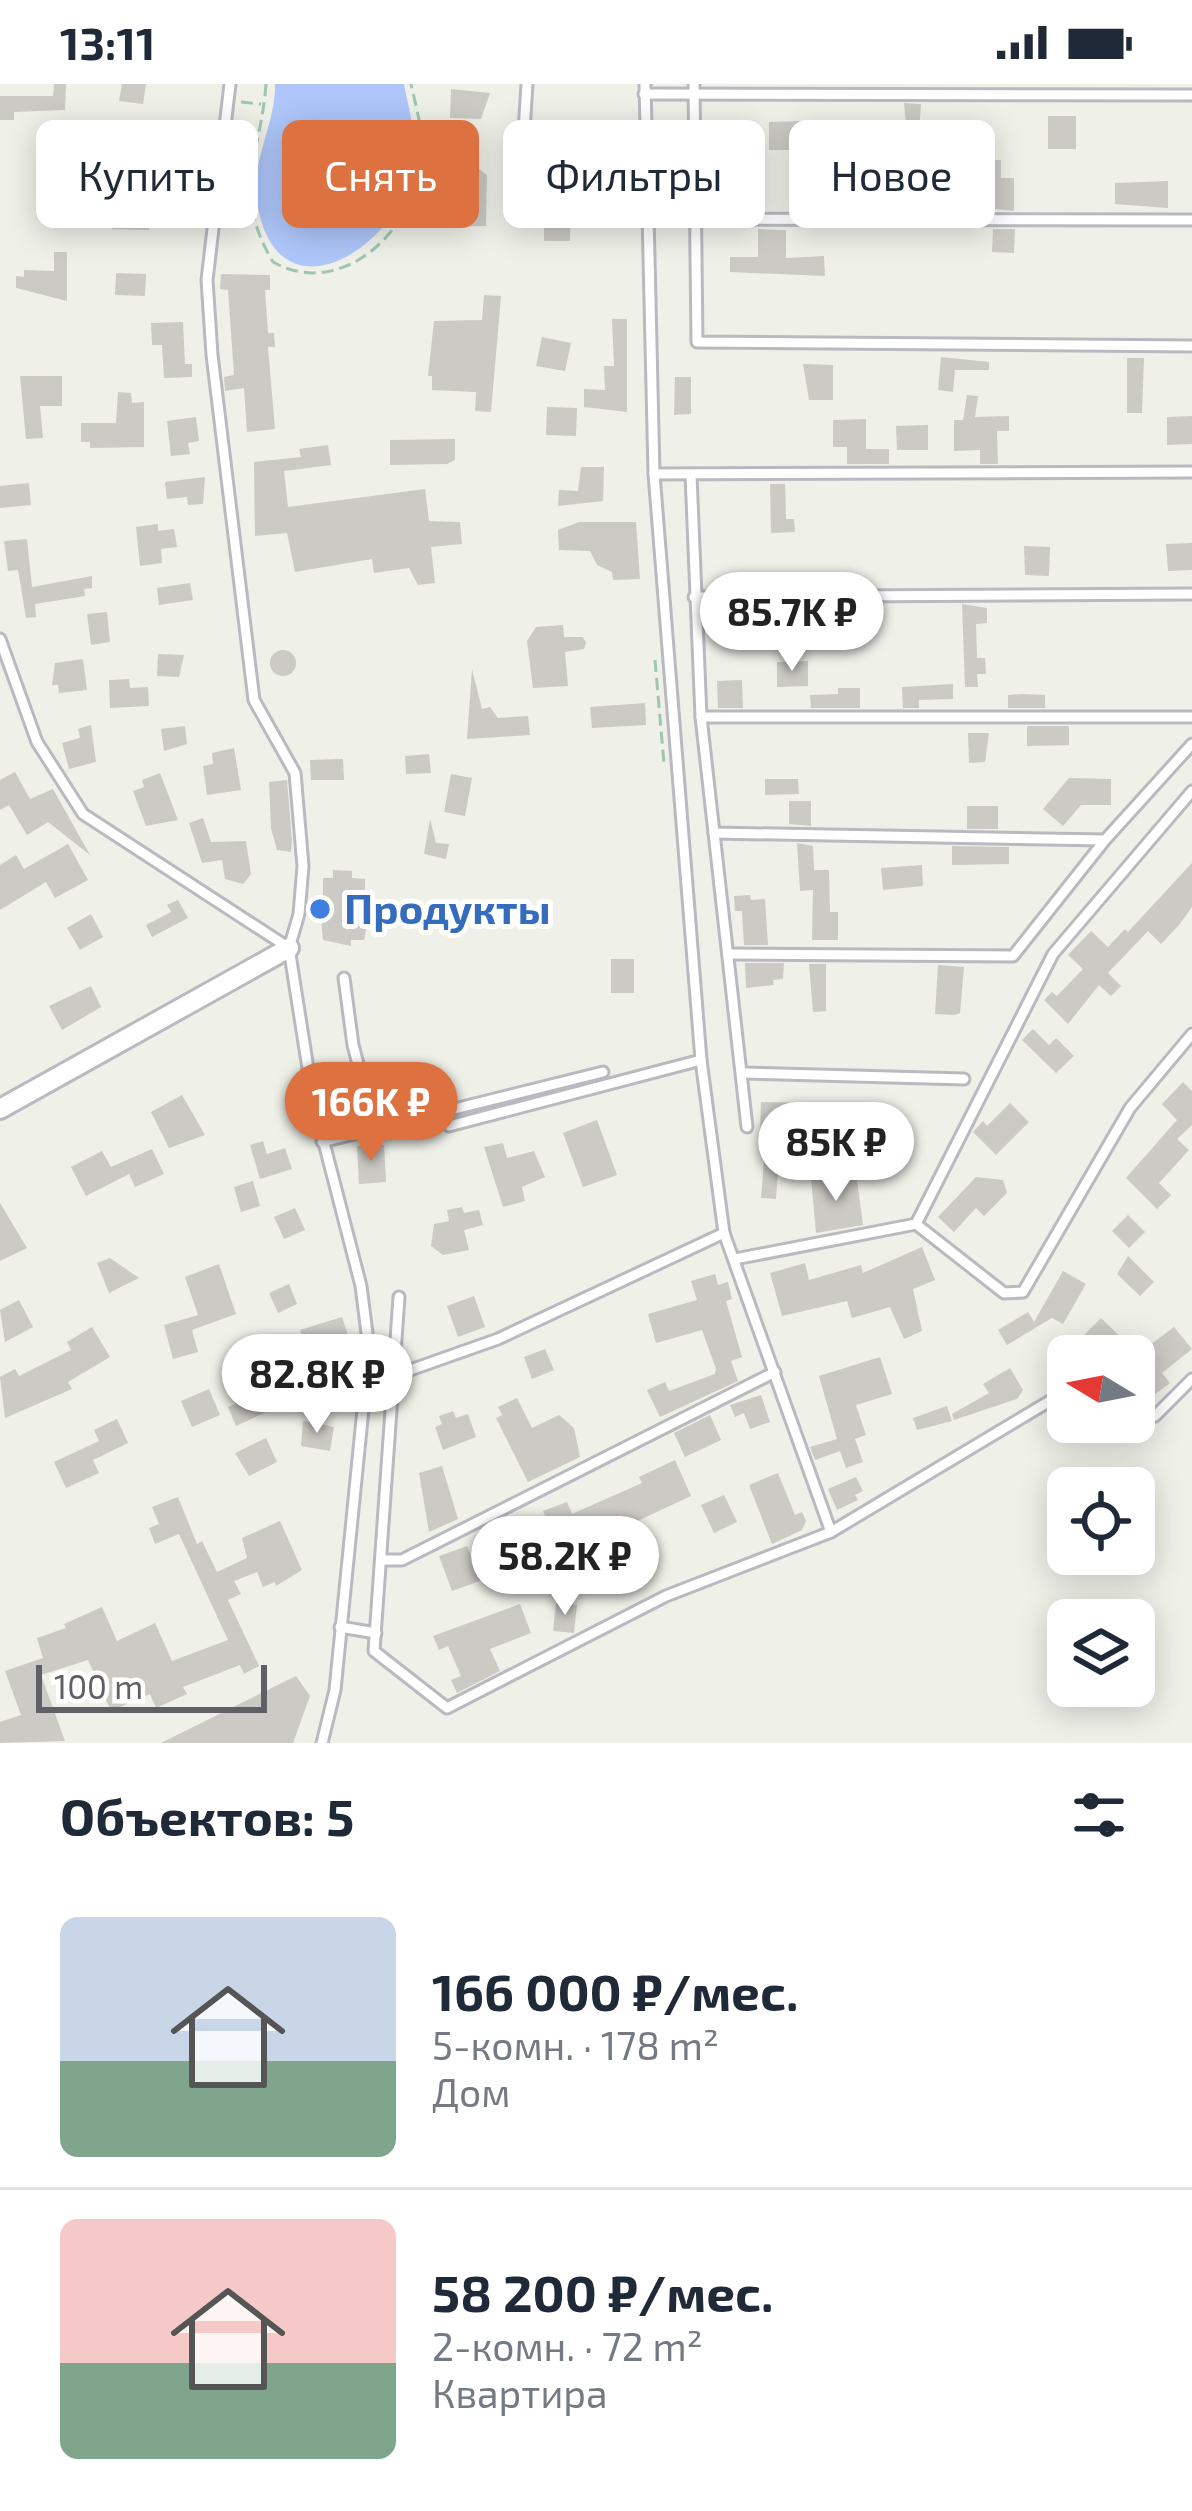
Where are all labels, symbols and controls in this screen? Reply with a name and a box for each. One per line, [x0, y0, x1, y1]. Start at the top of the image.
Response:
text: 13:11 [60, 15, 155, 69]
chip: Купить [36, 120, 258, 228]
chip: Снять [282, 120, 479, 228]
chip: Фильтры [503, 120, 765, 228]
chip: Новое [789, 120, 995, 228]
pin: 85.7K ₽ [681, 572, 903, 674]
text: 85.7K ₽ [727, 587, 857, 634]
place label: Продукты [344, 882, 551, 933]
marker: Продукты [307, 896, 333, 922]
pin: 166K ₽ [273, 1062, 469, 1164]
text: 166K ₽ [312, 1077, 430, 1124]
pin: 85K ₽ [752, 1102, 920, 1204]
text: 85K ₽ [785, 1117, 887, 1164]
pin: 82.8K ₽ [206, 1334, 428, 1436]
north arrow [1047, 1335, 1155, 1443]
map controls [1047, 1335, 1155, 1707]
text: 82.8K ₽ [249, 1349, 385, 1396]
button: locate [1047, 1467, 1155, 1575]
pin: 58.2K ₽ [454, 1516, 676, 1618]
text: 58.2K ₽ [498, 1531, 632, 1578]
button: layers [1047, 1599, 1155, 1707]
scale bar [36, 1659, 267, 1712]
text: 100 m [54, 1666, 143, 1706]
icon: filters [1066, 1782, 1132, 1848]
text: Объектов: 5 [60, 1785, 354, 1846]
text: 166 000 ₽/мес. [432, 1960, 798, 2021]
icon: home [156, 1965, 300, 2109]
text: 5-комн. · 178 m² [432, 2021, 719, 2068]
text: Дом [432, 2068, 510, 2115]
text: 58 200 ₽/мес. [432, 2261, 774, 2322]
icon: home [156, 2267, 300, 2411]
text: 2-комн. · 72 m² [432, 2322, 703, 2369]
text: Квартира [432, 2369, 608, 2416]

